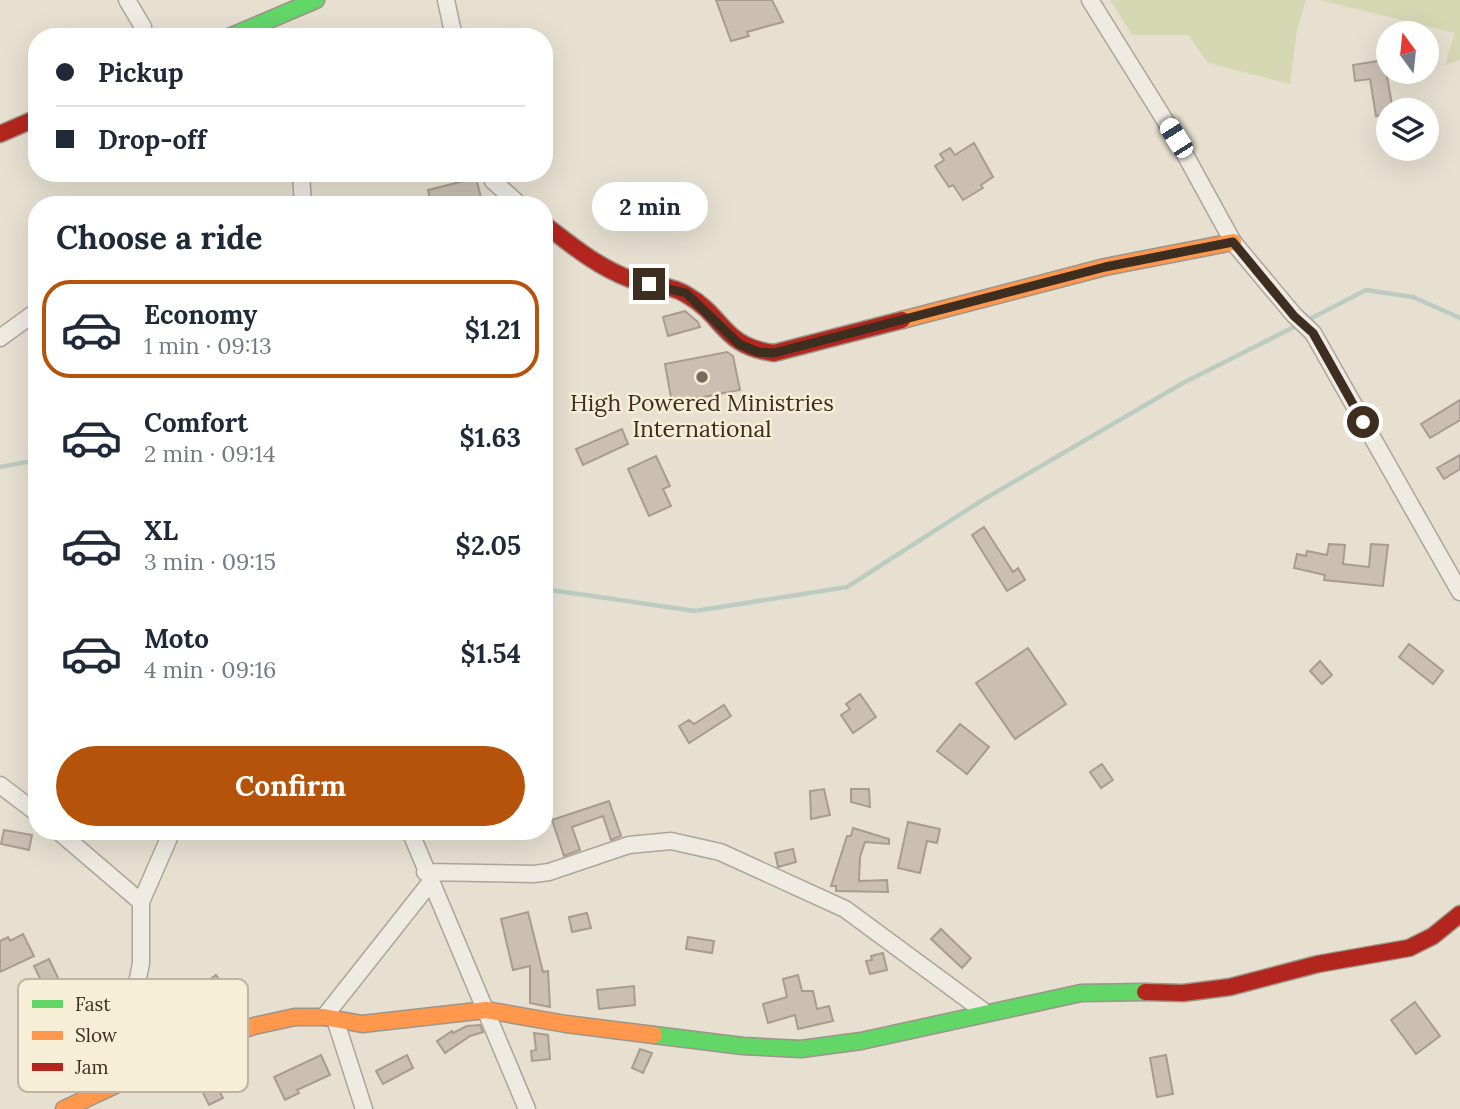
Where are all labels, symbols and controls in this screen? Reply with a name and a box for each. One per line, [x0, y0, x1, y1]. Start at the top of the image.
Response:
north arrow [1376, 21, 1438, 84]
map controls [1376, 21, 1439, 161]
text: Pickup [98, 56, 184, 89]
button: layers [1376, 98, 1439, 161]
car [1156, 115, 1197, 161]
text: Drop-off [98, 123, 206, 156]
callout: 2 min [591, 182, 707, 232]
text: 2 min [619, 192, 681, 221]
text: Choose a ride [56, 217, 263, 258]
route end [633, 268, 665, 300]
icon: car [60, 298, 123, 361]
text: Economy [144, 298, 257, 331]
text: $1.21 [465, 313, 521, 346]
text: 1 min · 09:13 [144, 331, 272, 360]
marker: High Powered Ministries International [694, 369, 710, 385]
place label: High Powered Ministries International [570, 388, 834, 443]
icon: car [60, 406, 123, 469]
text: Comfort [144, 406, 248, 439]
route start [1347, 406, 1379, 438]
text: $1.63 [460, 421, 521, 454]
text: 2 min · 09:14 [144, 439, 275, 468]
icon: car [60, 514, 123, 577]
text: XL [144, 514, 178, 547]
text: $2.05 [456, 529, 521, 562]
text: 3 min · 09:15 [144, 547, 276, 576]
icon: car [60, 622, 123, 685]
text: Moto [144, 622, 209, 655]
text: $1.54 [461, 637, 521, 670]
text: 4 min · 09:16 [144, 655, 276, 684]
button: Confirm [56, 746, 525, 826]
legend [18, 979, 248, 1092]
text: Fast [75, 992, 111, 1016]
text: Slow [75, 1023, 118, 1047]
text: Jam [74, 1055, 109, 1079]

